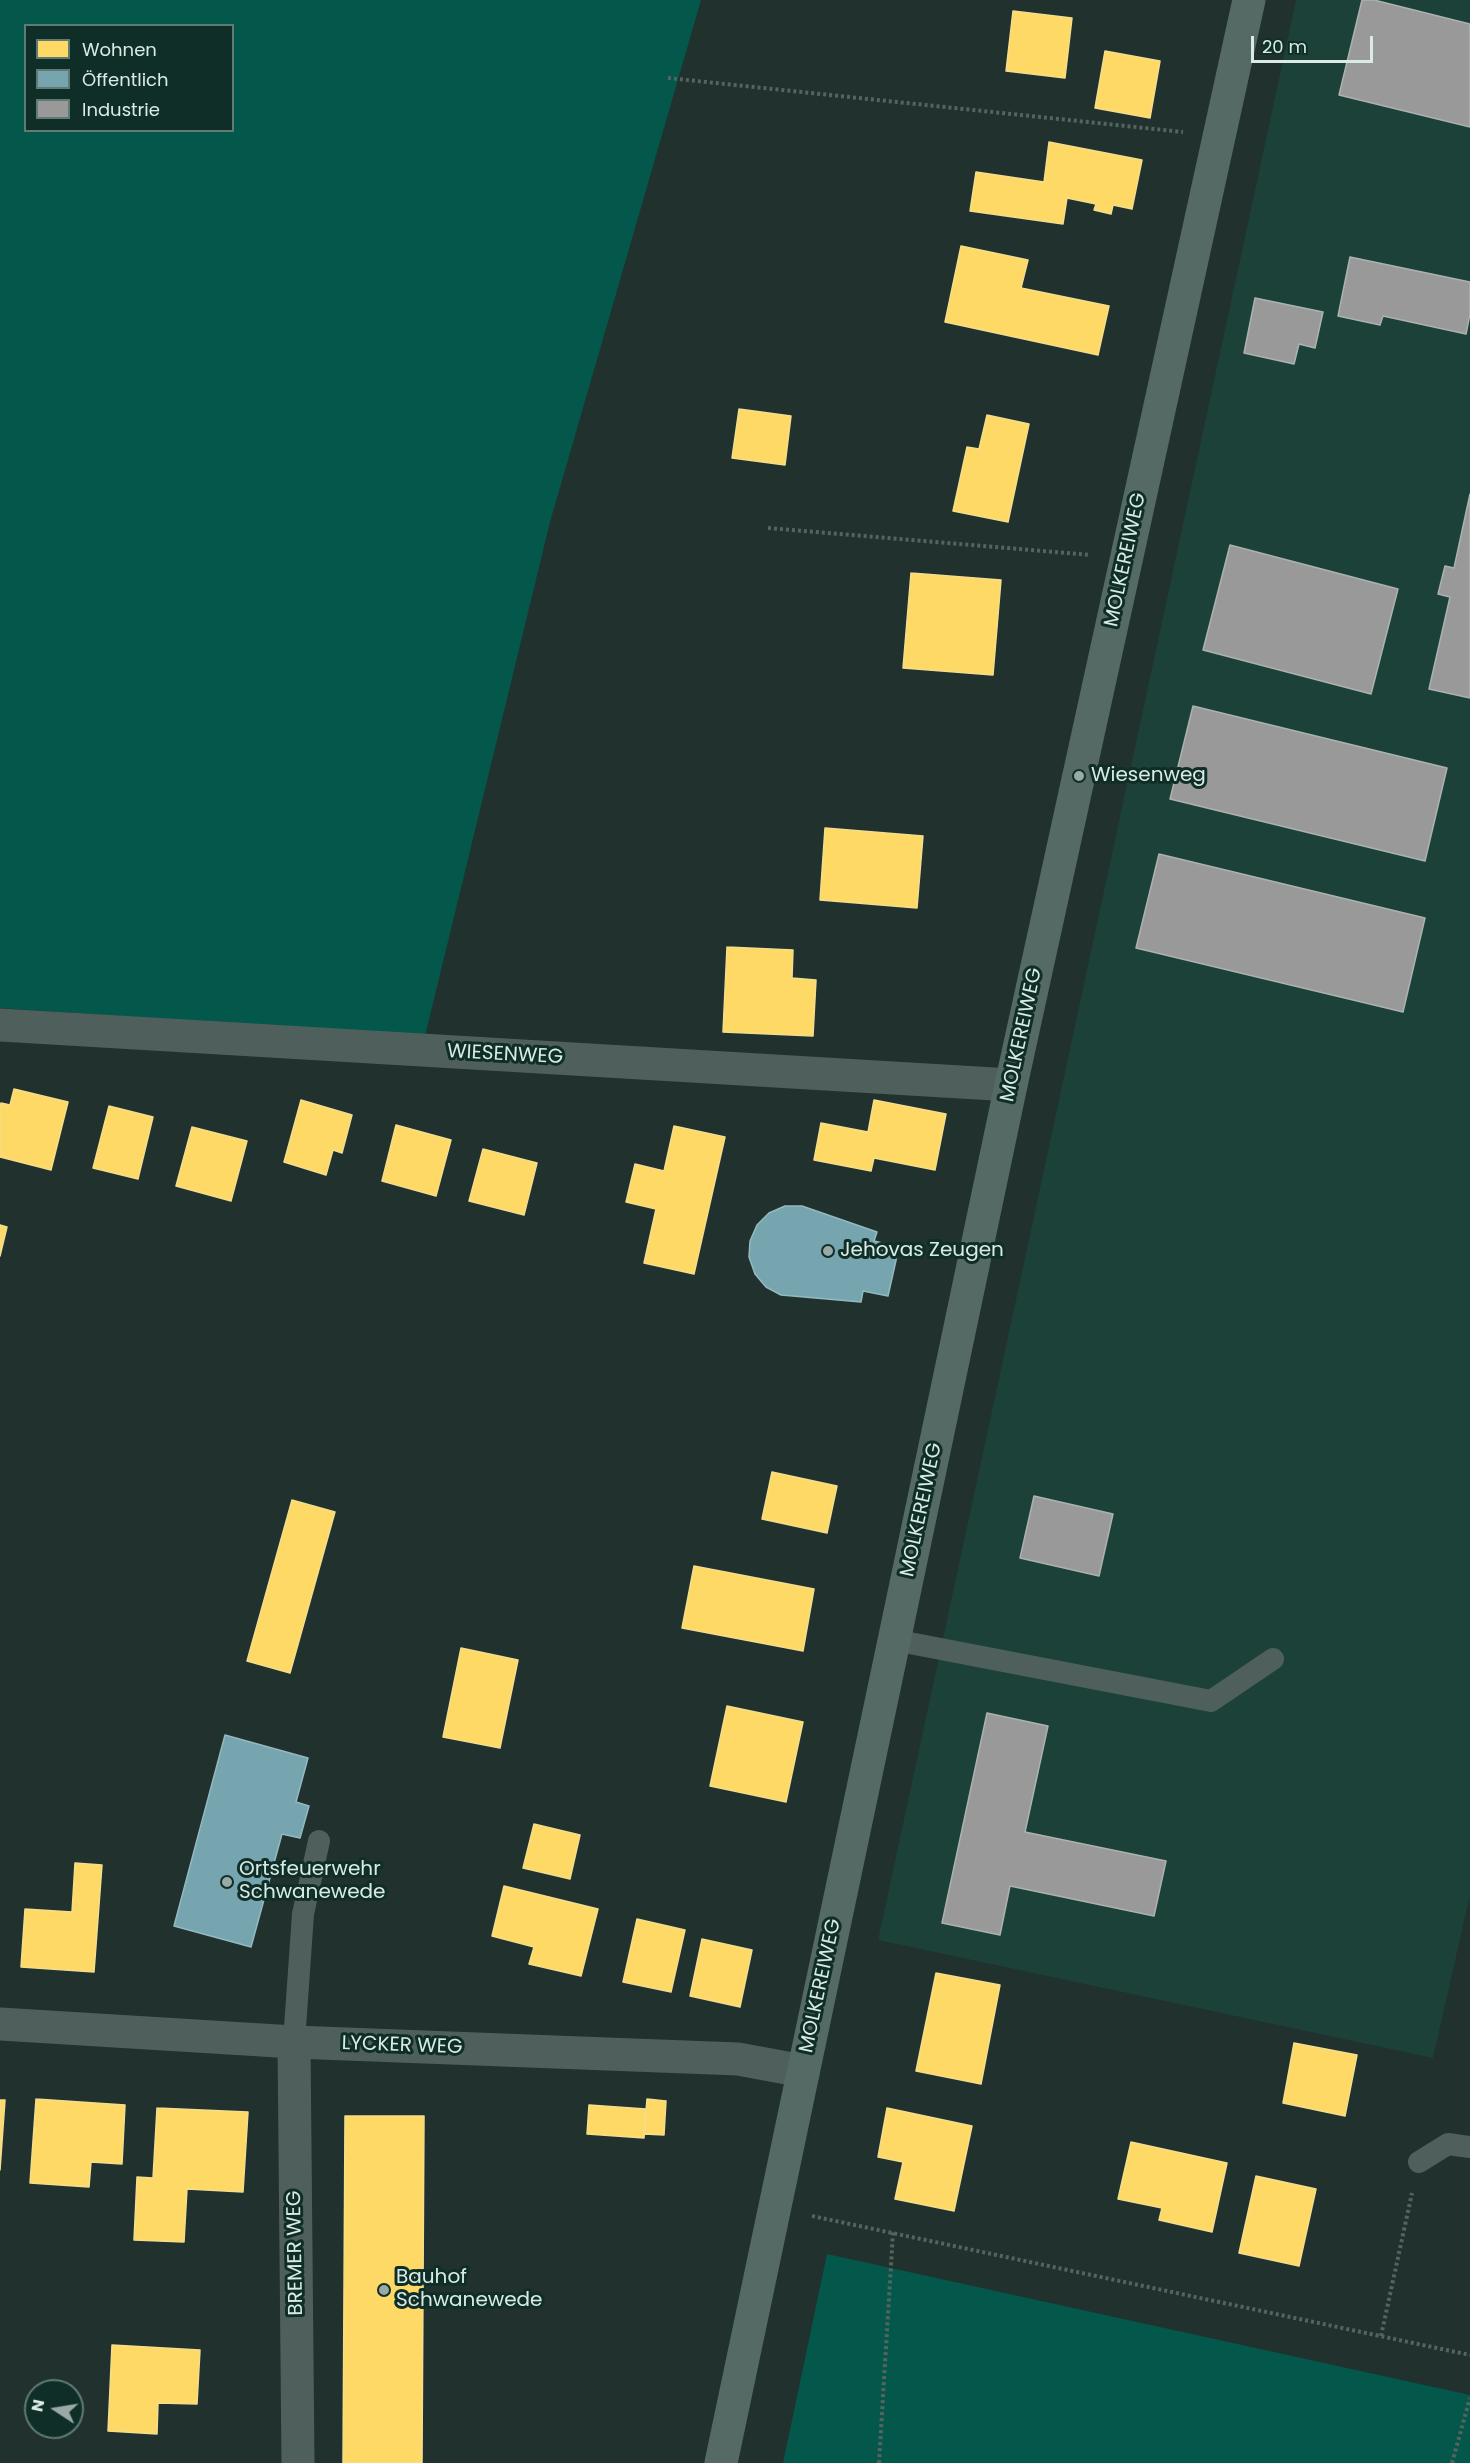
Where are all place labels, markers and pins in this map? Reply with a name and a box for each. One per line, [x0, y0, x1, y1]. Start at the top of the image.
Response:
place label: Wiesenweg [1091, 764, 1206, 788]
marker: Wiesenweg [1072, 769, 1086, 783]
place label: Jehovas Zeugen [840, 1239, 1004, 1263]
marker: Jehovas Zeugen [821, 1244, 835, 1258]
place label: Ortsfeuerwehr Schwanewede [239, 1858, 386, 1905]
marker: Ortsfeuerwehr Schwanewede [220, 1875, 234, 1889]
place label: Bauhof Schwanewede [396, 2266, 543, 2313]
marker: Bauhof Schwanewede [377, 2283, 391, 2297]

